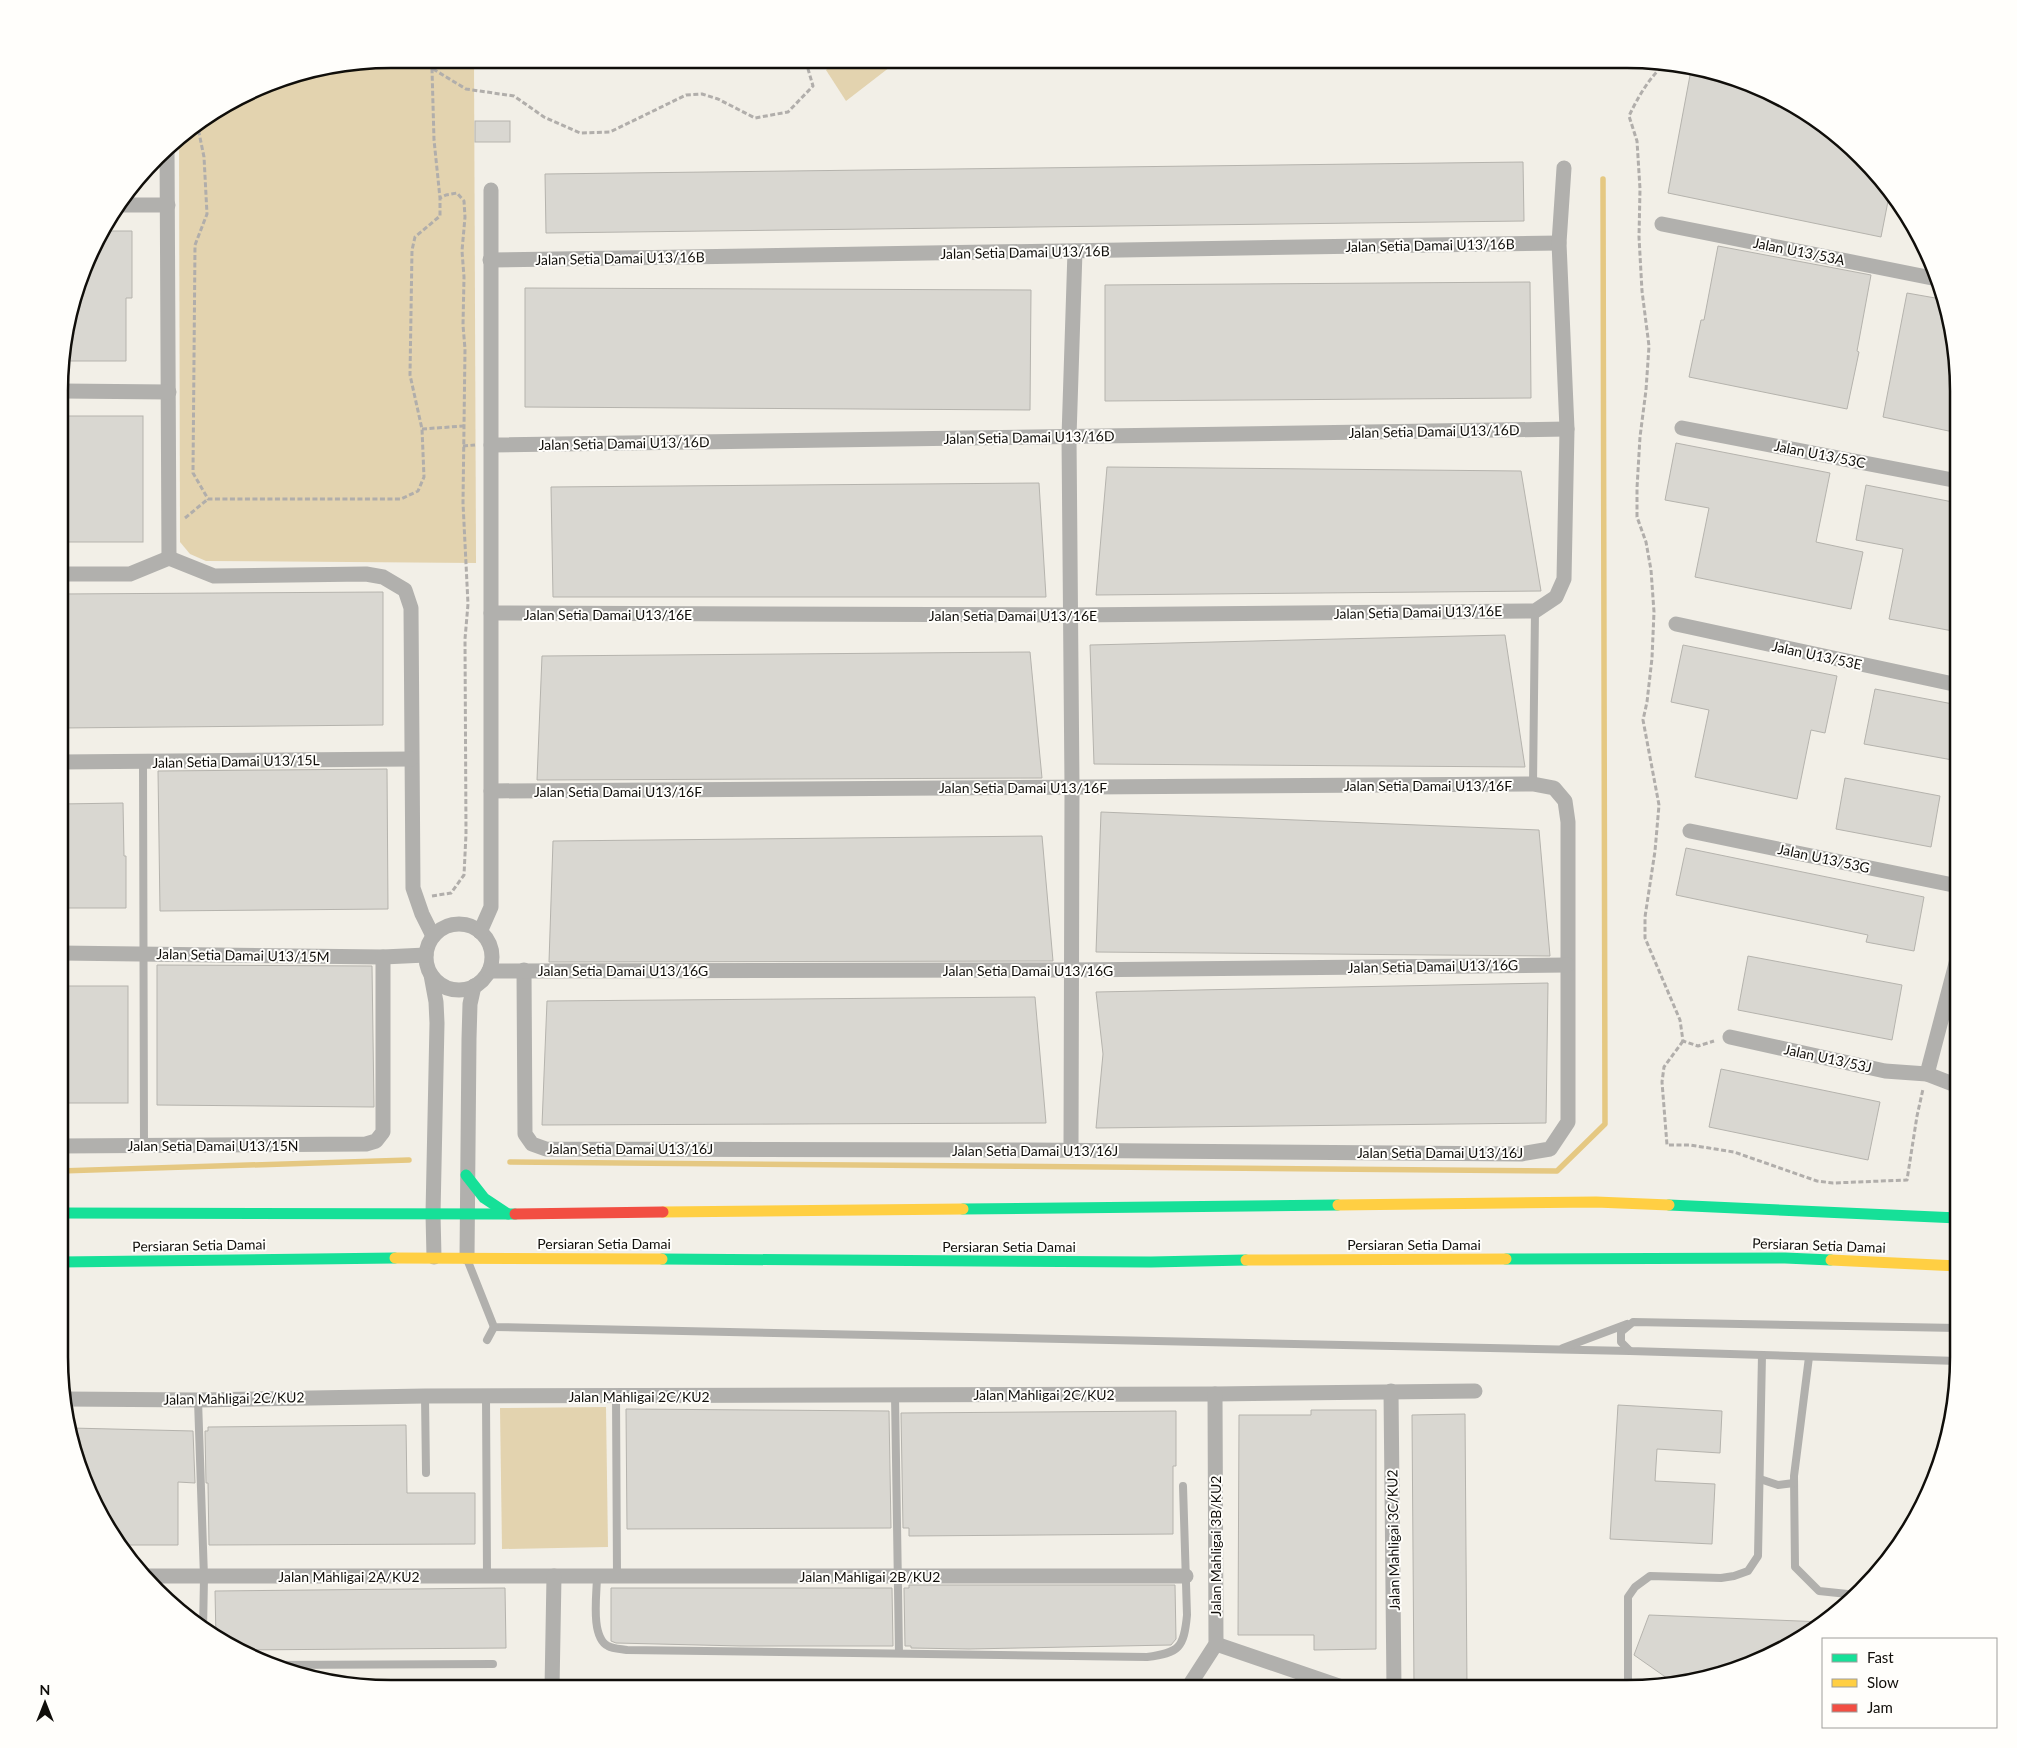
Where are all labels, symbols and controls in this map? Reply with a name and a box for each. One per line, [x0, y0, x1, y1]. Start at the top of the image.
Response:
street label: Jalan U13/53A [1752, 234, 1847, 268]
street label: Jalan Setia Damai U13/16B [1345, 235, 1515, 255]
street label: Jalan Setia Damai U13/16B [940, 242, 1110, 262]
street label: Jalan Setia Damai U13/16B [535, 248, 705, 268]
street label: Jalan Setia Damai U13/16D [1348, 421, 1520, 441]
street label: Jalan Setia Damai U13/16D [943, 427, 1115, 447]
street label: Jalan Setia Damai U13/16D [538, 433, 710, 453]
street label: Jalan U13/53C [1773, 437, 1868, 471]
street label: Jalan Setia Damai U13/16E [1334, 602, 1502, 622]
street label: Jalan Setia Damai U13/16E [524, 606, 692, 623]
street label: Jalan Setia Damai U13/16E [929, 607, 1097, 624]
street label: Jalan U13/53E [1771, 637, 1863, 673]
street label: Jalan Setia Damai U13/15L [152, 751, 320, 771]
street label: Jalan Setia Damai U13/16F [1344, 777, 1512, 794]
street label: Jalan Setia Damai U13/16F [939, 779, 1107, 796]
street label: Jalan Setia Damai U13/16F [534, 783, 702, 800]
street label: Jalan U13/53G [1776, 840, 1872, 876]
street label: Jalan Setia Damai U13/15M [156, 945, 330, 965]
street label: Jalan Setia Damai U13/16G [1348, 956, 1518, 976]
street label: Jalan Setia Damai U13/16G [538, 962, 708, 979]
street label: Jalan Setia Damai U13/16G [943, 962, 1113, 979]
street label: Jalan U13/53J [1783, 1040, 1873, 1076]
street label: Jalan Setia Damai U13/15N [128, 1137, 298, 1154]
street label: Jalan Setia Damai U13/16J [547, 1140, 713, 1157]
street label: Jalan Setia Damai U13/16J [952, 1142, 1118, 1159]
street label: Jalan Setia Damai U13/16J [1357, 1144, 1523, 1161]
street label: Persiaran Setia Damai [1752, 1234, 1886, 1256]
street label: Persiaran Setia Damai [132, 1235, 266, 1255]
street label: Persiaran Setia Damai [537, 1235, 671, 1252]
street label: Persiaran Setia Damai [1347, 1236, 1481, 1253]
street label: Persiaran Setia Damai [942, 1238, 1076, 1255]
street label: Jalan Mahligai 2C/KU2 [973, 1386, 1115, 1403]
street label: Jalan Mahligai 2C/KU2 [163, 1388, 305, 1408]
street label: Jalan Mahligai 2C/KU2 [568, 1388, 710, 1405]
street label: Jalan Mahligai 3C/KU2 [1383, 1469, 1403, 1611]
street label: Jalan Mahligai 3B/KU2 [1207, 1476, 1224, 1616]
street label: Jalan Mahligai 2A/KU2 [278, 1568, 420, 1585]
street label: Jalan Mahligai 2B/KU2 [800, 1568, 940, 1585]
legend [1822, 1638, 1997, 1728]
text: Fast [1867, 1648, 1894, 1666]
text: Slow [1867, 1673, 1899, 1691]
north arrow [20, 1678, 70, 1728]
text: N [40, 1681, 50, 1698]
text: Jam [1867, 1698, 1893, 1716]

